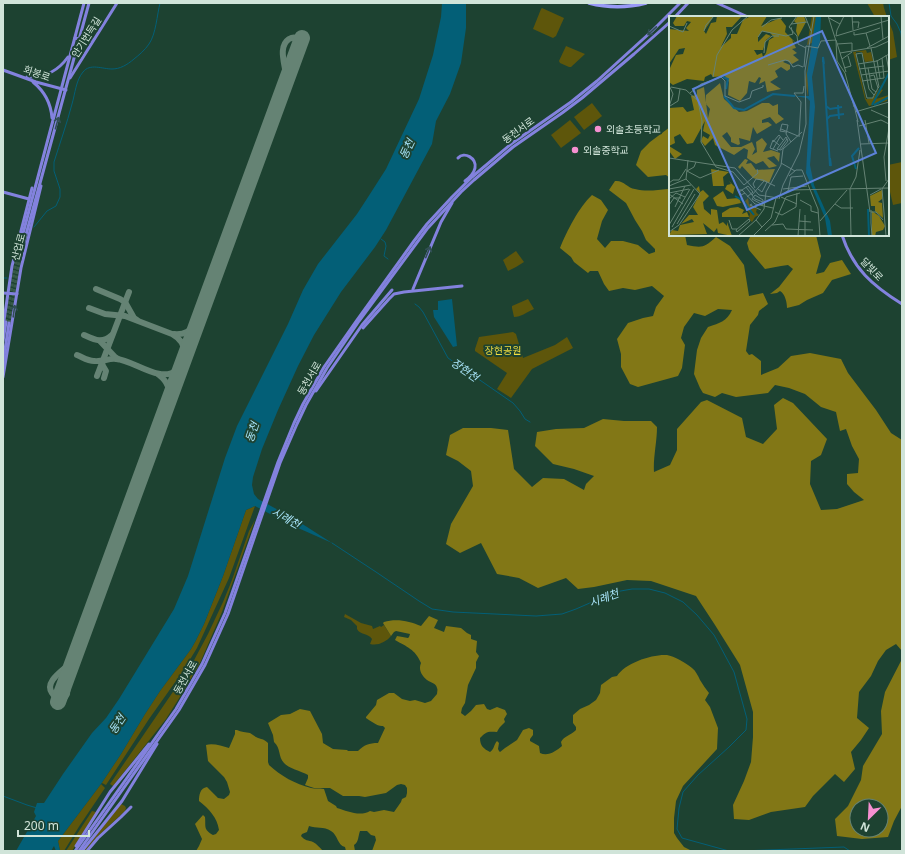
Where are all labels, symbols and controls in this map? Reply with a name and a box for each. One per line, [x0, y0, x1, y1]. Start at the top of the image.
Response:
street label: 안기번득길 [68, 14, 104, 60]
inset map [669, 16, 889, 236]
one-way arrow [647, 26, 657, 35]
street label: 화봉로 [22, 62, 52, 84]
street label: 동천서로 [499, 114, 537, 146]
one-way arrow [54, 117, 61, 130]
place label: 외솔초등학교 [606, 122, 661, 136]
marker: 외솔초등학교 [593, 124, 603, 134]
water label: 동천 [395, 135, 418, 161]
place label: 외솔중학교 [583, 143, 629, 157]
marker: 외솔중학교 [570, 145, 580, 155]
street label: 산업로 [8, 232, 28, 262]
one-way arrow [425, 247, 432, 259]
street label: 달빛로 [857, 254, 887, 284]
one-way arrow [10, 305, 18, 318]
park label: 장현공원 [485, 343, 521, 357]
water label: 장현천 [449, 355, 484, 386]
street label: 동천서로 [294, 359, 324, 397]
water label: 동천 [241, 418, 263, 444]
water label: 시례천 [269, 504, 305, 532]
water label: 시례천 [587, 585, 622, 610]
street label: 동천서로 [170, 658, 200, 696]
water label: 동천 [105, 710, 130, 736]
north arrow [849, 798, 889, 838]
scale bar [18, 812, 89, 838]
text: 200 m [24, 817, 59, 834]
text: N [858, 819, 872, 836]

